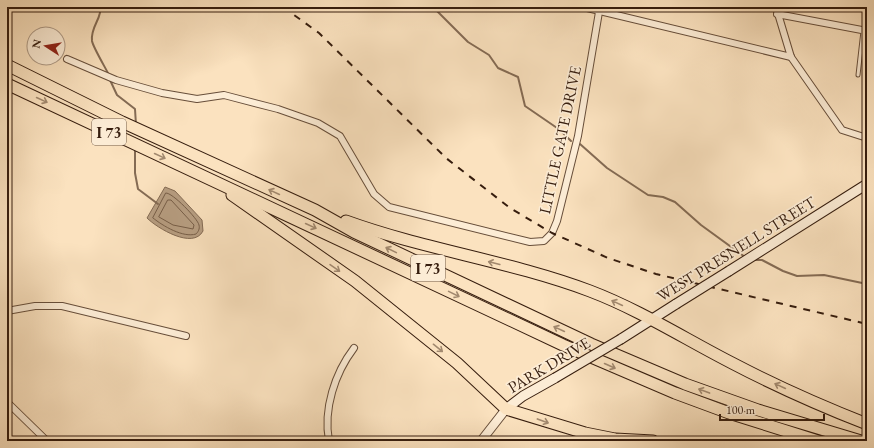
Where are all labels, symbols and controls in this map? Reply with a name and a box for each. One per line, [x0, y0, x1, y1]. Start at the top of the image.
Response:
north arrow [26, 26, 66, 66]
text: N [28, 38, 44, 50]
street label: LITTLE GATE DRIVE [534, 64, 586, 216]
one-way arrow [36, 97, 48, 104]
road number: I 73 [92, 119, 126, 145]
one-way arrow [153, 153, 165, 160]
one-way arrow [269, 188, 281, 195]
street label: WEST PRESNELL STREET [653, 191, 820, 307]
one-way arrow [305, 223, 317, 230]
one-way arrow [385, 246, 397, 253]
road number: I 73 [411, 255, 445, 281]
one-way arrow [487, 258, 500, 266]
one-way arrow [330, 264, 341, 272]
one-way arrow [447, 291, 459, 298]
one-way arrow [611, 299, 623, 306]
one-way arrow [553, 325, 565, 332]
street label: PARK DRIVE [504, 332, 594, 398]
one-way arrow [432, 343, 443, 352]
one-way arrow [604, 363, 616, 370]
one-way arrow [774, 382, 786, 389]
one-way arrow [698, 387, 711, 394]
scale bar [720, 396, 824, 422]
text: 100 m [726, 402, 756, 418]
one-way arrow [537, 418, 549, 426]

